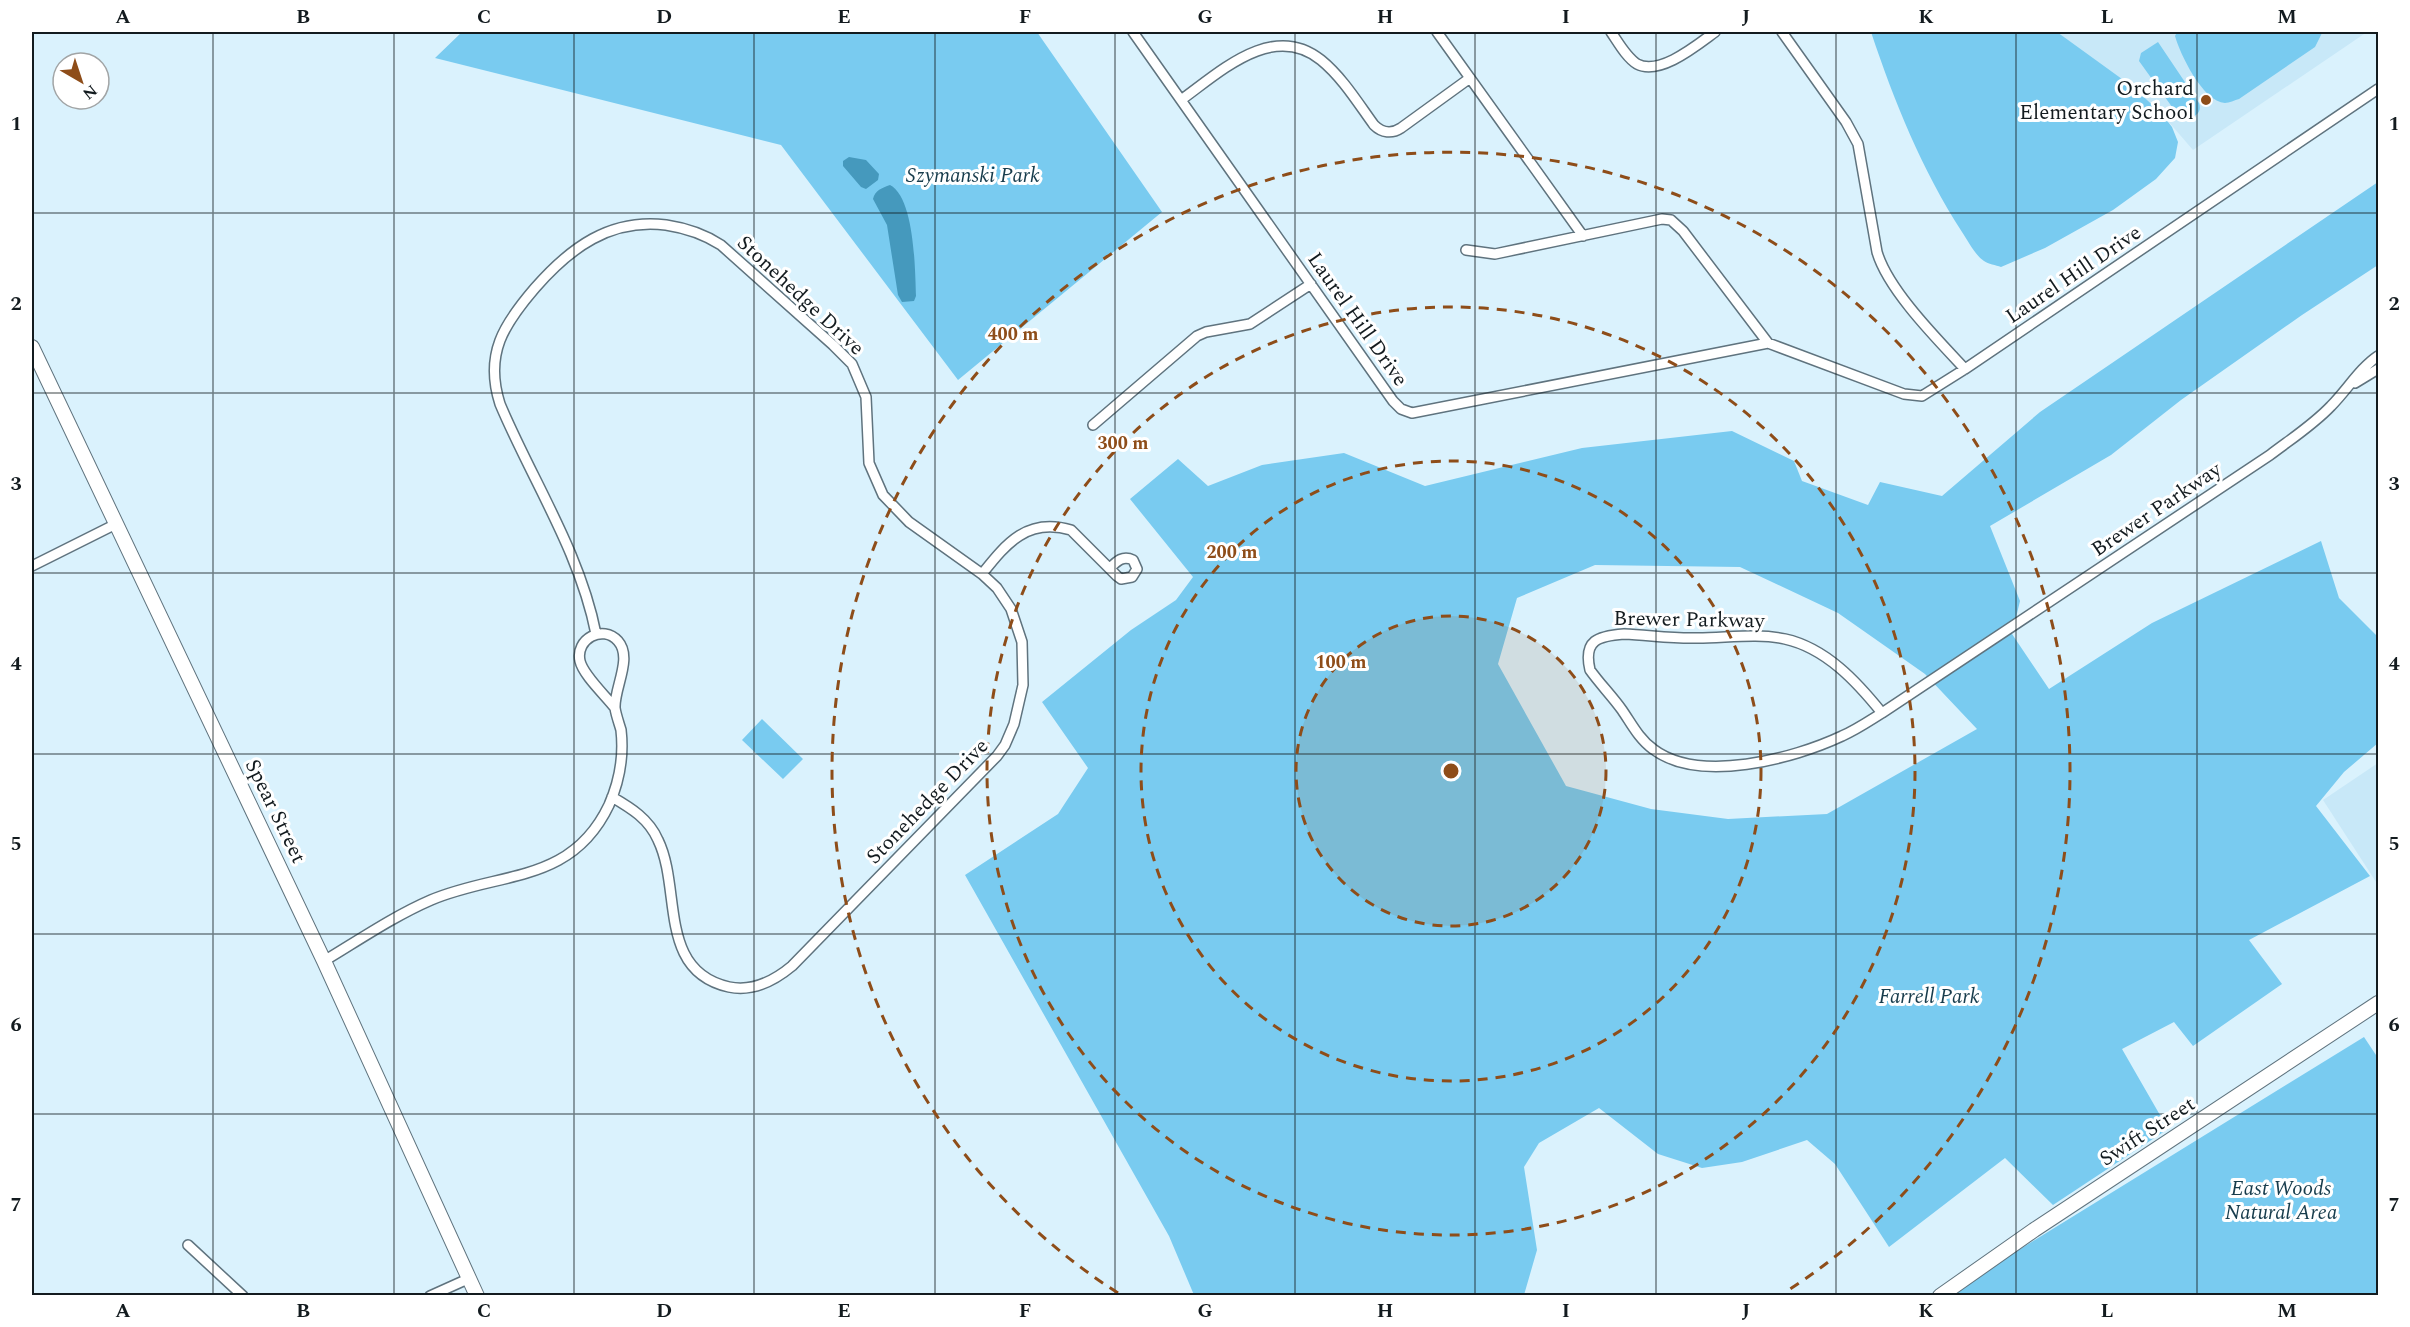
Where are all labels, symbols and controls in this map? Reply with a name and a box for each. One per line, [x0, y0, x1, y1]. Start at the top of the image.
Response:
text: A [115, 2, 131, 32]
text: B [296, 2, 310, 32]
text: C [477, 2, 491, 32]
text: D [656, 2, 672, 32]
text: E [837, 2, 851, 32]
text: F [1019, 2, 1031, 32]
text: G [1197, 2, 1213, 32]
text: H [1377, 2, 1393, 32]
text: I [1562, 2, 1570, 32]
text: J [1742, 2, 1750, 32]
text: K [1918, 2, 1934, 32]
text: L [2101, 2, 2113, 32]
text: M [2277, 2, 2297, 32]
north arrow [51, 51, 111, 111]
place label: Orchard Elementary School [2019, 73, 2194, 129]
text: N [77, 78, 102, 105]
marker: Orchard Elementary School [2199, 93, 2213, 107]
text: 1 [10, 109, 22, 139]
text: 1 [2388, 109, 2400, 139]
park label: Szymanski Park [906, 160, 1040, 192]
street label: Laurel Hill Drive [1999, 217, 2148, 332]
street label: Stonehedge Drive [729, 228, 871, 364]
street label: Laurel Hill Drive [1299, 246, 1416, 393]
text: 2 [10, 289, 22, 319]
text: 2 [2388, 289, 2400, 319]
text: 400 m [987, 321, 1039, 348]
text: 300 m [1097, 430, 1149, 457]
street label: Brewer Parkway [2085, 454, 2229, 565]
text: 3 [10, 469, 22, 499]
text: 3 [2388, 469, 2400, 499]
text: 200 m [1206, 539, 1258, 566]
street label: Brewer Parkway [1613, 603, 1766, 637]
text: 4 [10, 649, 22, 679]
text: 100 m [1315, 649, 1367, 676]
text: 4 [2388, 649, 2400, 679]
street label: Stonehedge Drive [859, 731, 996, 872]
street label: Spear Street [236, 754, 314, 869]
centre of rings [1441, 761, 1461, 781]
text: 5 [10, 829, 22, 859]
text: 5 [2388, 829, 2400, 859]
park label: Farrell Park [1879, 981, 1980, 1013]
text: 6 [10, 1010, 22, 1040]
text: 6 [2388, 1010, 2400, 1040]
street label: Swift Street [2093, 1089, 2202, 1175]
park label: East Woods Natural Area [2225, 1173, 2338, 1229]
text: 7 [10, 1190, 22, 1220]
text: 7 [2388, 1190, 2400, 1220]
text: A [115, 1296, 131, 1326]
text: B [296, 1296, 310, 1326]
text: C [477, 1296, 491, 1326]
text: D [656, 1296, 672, 1326]
text: E [837, 1296, 851, 1326]
text: F [1019, 1296, 1031, 1326]
text: G [1197, 1296, 1213, 1326]
text: H [1377, 1296, 1393, 1326]
text: I [1562, 1296, 1570, 1326]
text: J [1742, 1296, 1750, 1326]
text: K [1918, 1296, 1934, 1326]
text: L [2101, 1296, 2113, 1326]
text: M [2277, 1296, 2297, 1326]

